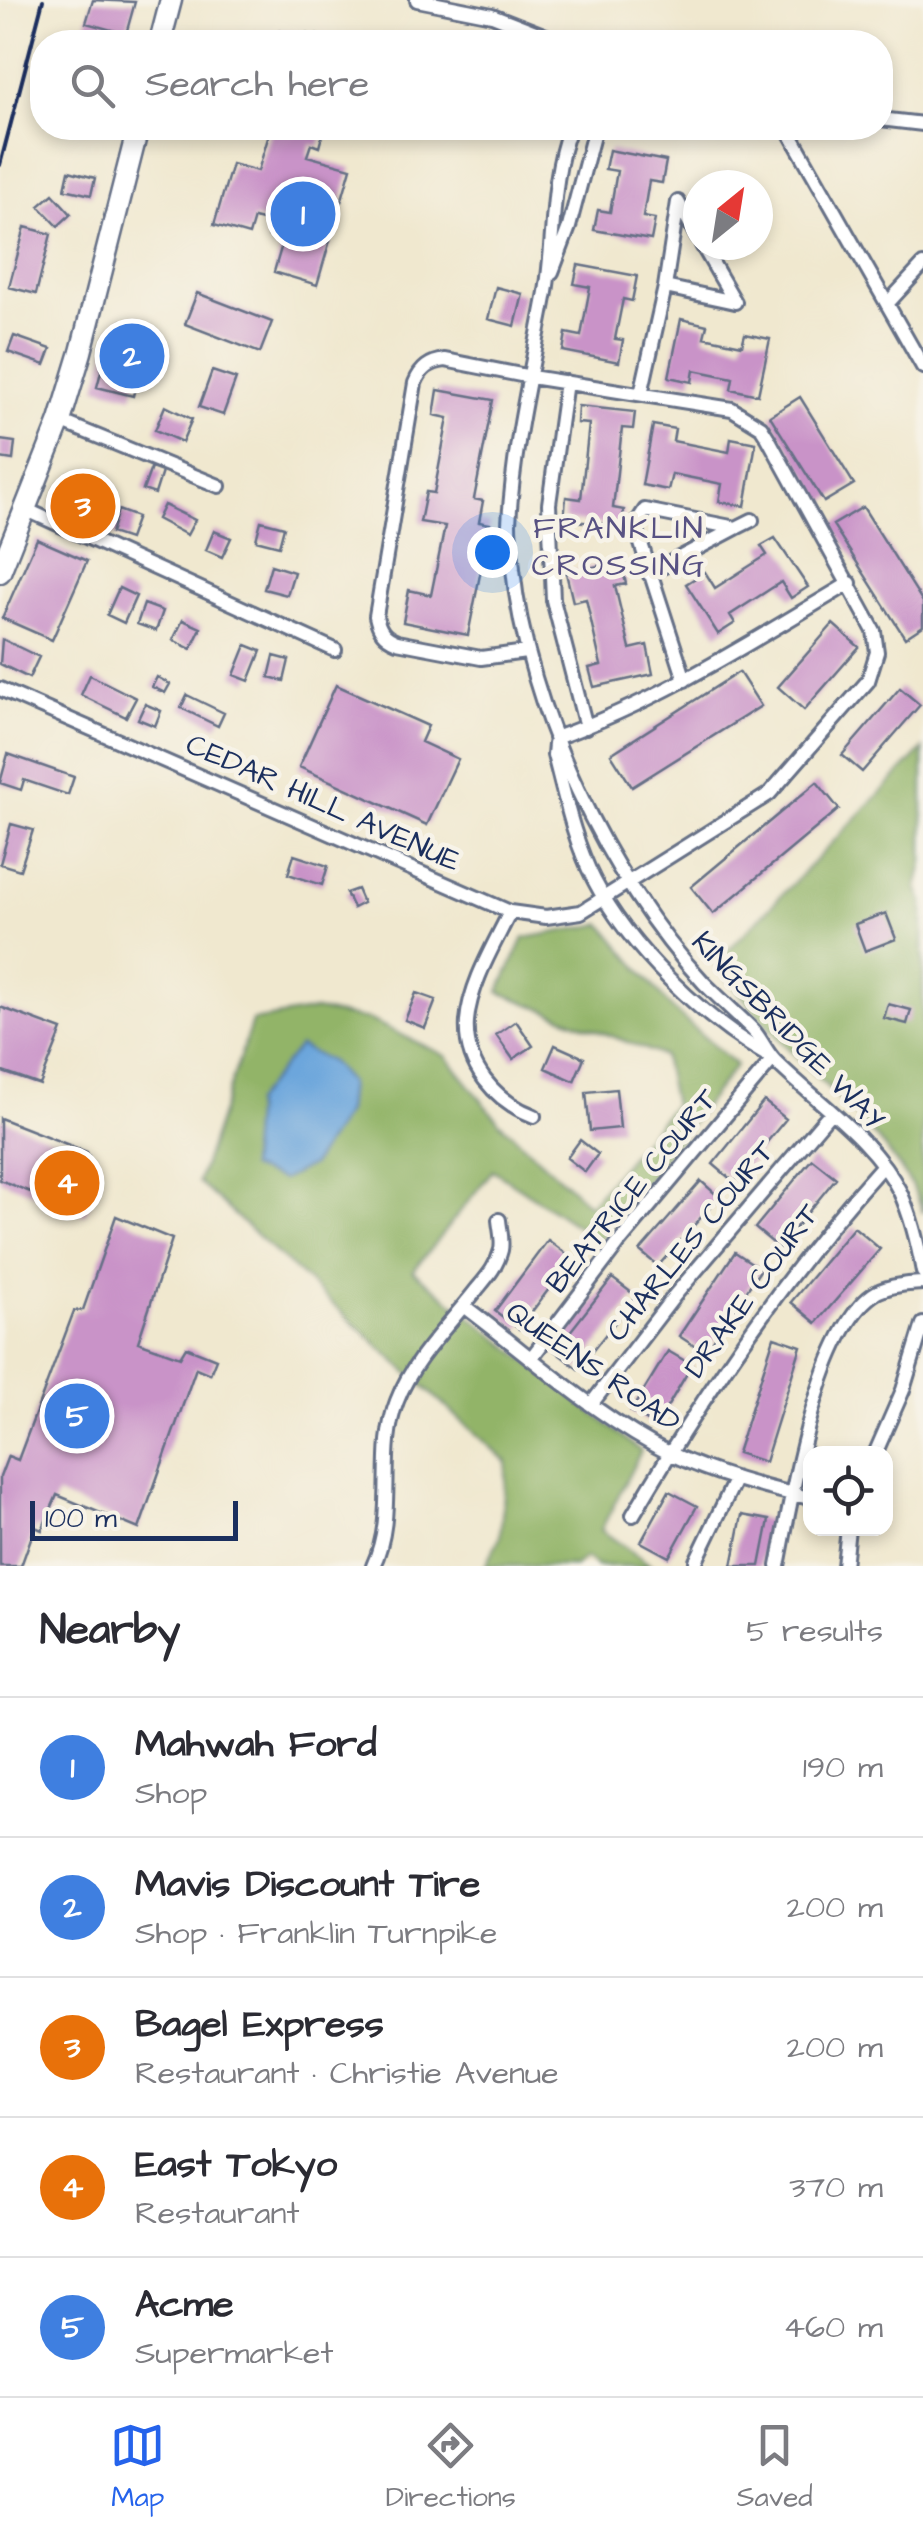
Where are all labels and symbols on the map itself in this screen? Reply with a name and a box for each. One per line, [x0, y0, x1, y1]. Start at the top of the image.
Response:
north arrow [683, 170, 773, 260]
pin: 1 [270, 176, 336, 252]
pin: 2 [100, 318, 164, 394]
pin: 3 [51, 468, 116, 544]
district label: FRANKLIN CROSSING [531, 506, 707, 588]
your location [467, 527, 518, 578]
street label: CEDAR HILL AVENUE [179, 724, 467, 883]
street label: KINGSBRIDGE WAY [682, 922, 894, 1140]
street label: BEATRICE COURT [536, 1080, 728, 1302]
street label: CHARLES COURT [597, 1131, 786, 1351]
pin: 4 [34, 1146, 100, 1220]
street label: DRAKE COURT [674, 1195, 830, 1387]
street label: QUEENS ROAD [497, 1291, 689, 1443]
pin: 5 [44, 1378, 110, 1454]
scale bar [30, 1496, 238, 1540]

